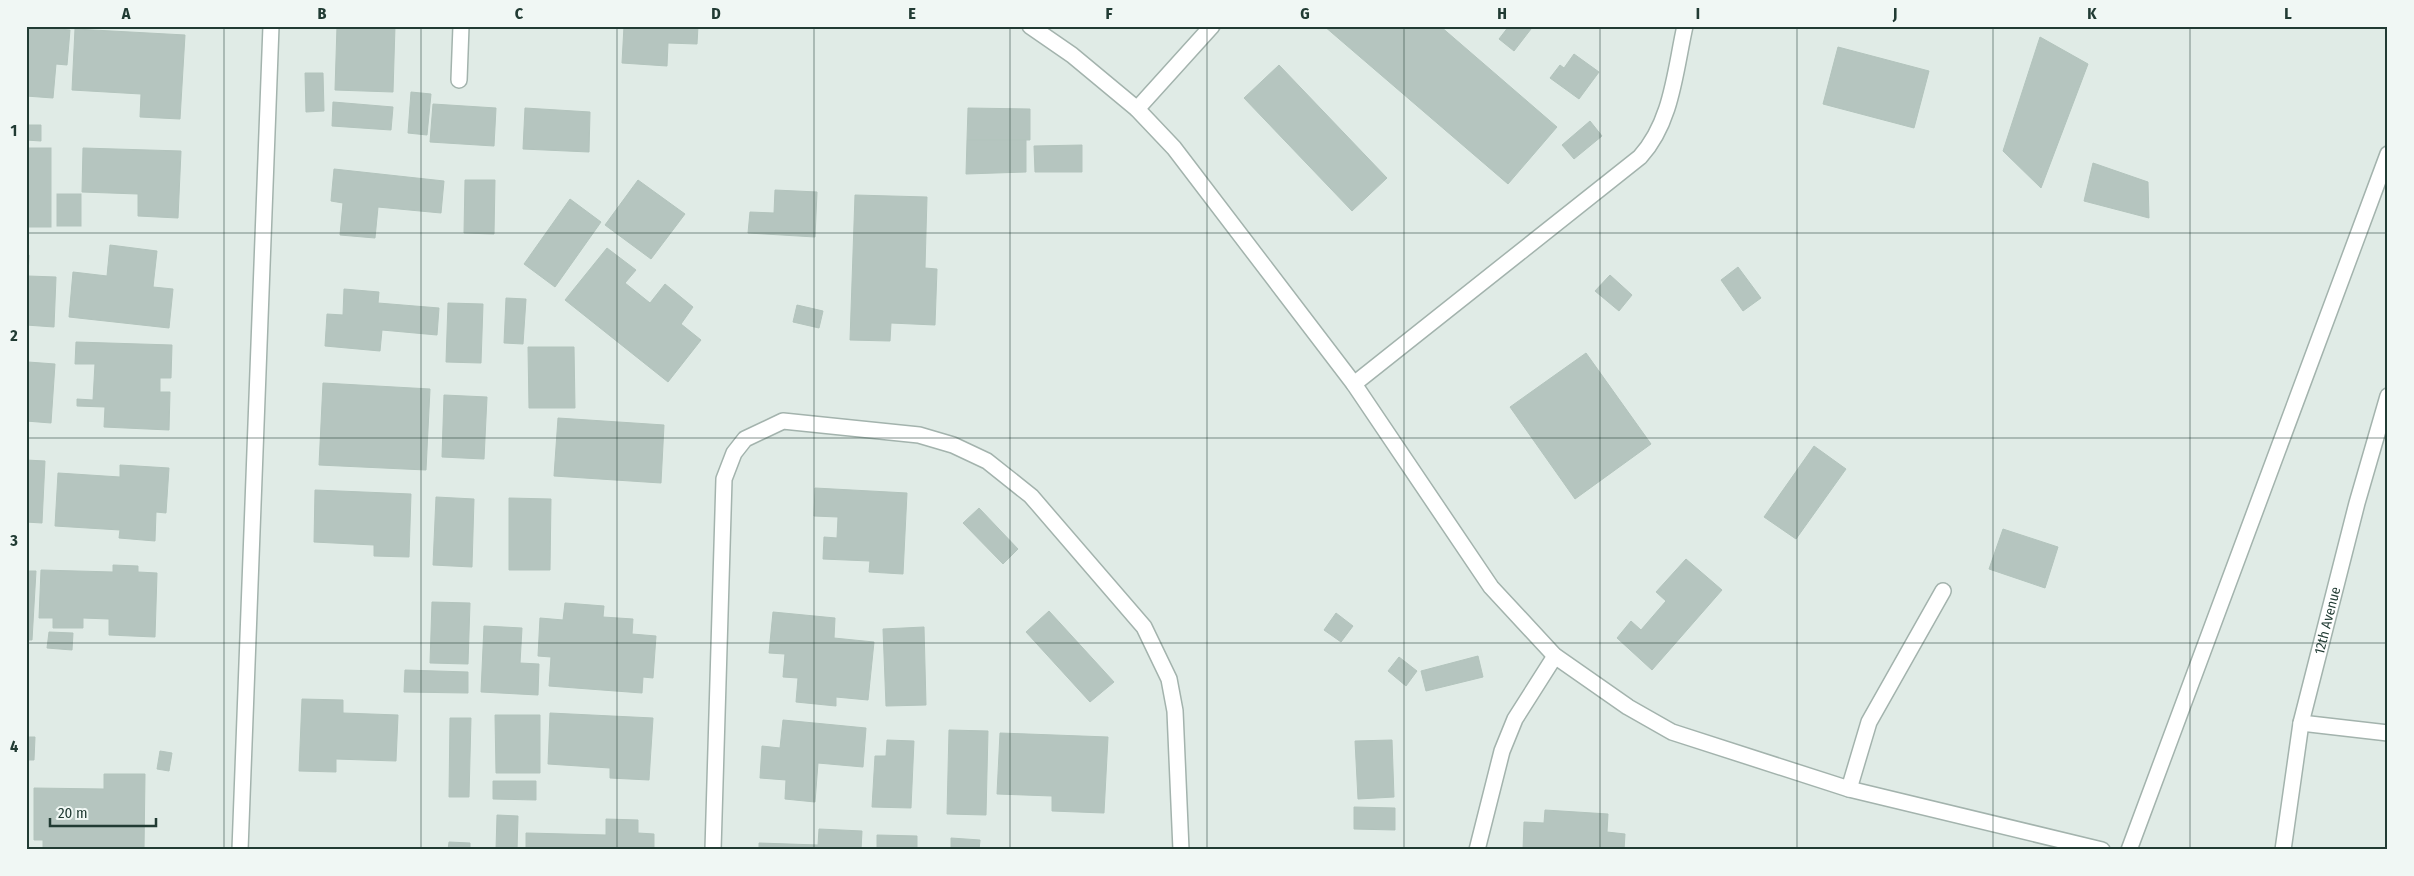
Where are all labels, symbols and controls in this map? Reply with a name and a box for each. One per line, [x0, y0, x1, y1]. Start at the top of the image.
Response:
text: A [121, 4, 131, 23]
text: B [318, 4, 327, 23]
text: C [515, 4, 524, 23]
text: D [711, 4, 721, 23]
text: E [908, 4, 916, 23]
text: F [1105, 4, 1113, 23]
text: G [1300, 4, 1310, 23]
text: H [1497, 4, 1507, 23]
text: I [1696, 4, 1700, 23]
text: J [1892, 4, 1897, 23]
text: K [2087, 4, 2097, 23]
text: L [2284, 4, 2292, 23]
text: 1 [11, 121, 17, 140]
text: 2 [9, 326, 18, 345]
text: 3 [9, 531, 18, 550]
street label: 12th Avenue [2311, 585, 2344, 656]
text: 4 [10, 737, 18, 756]
scale bar [50, 796, 156, 828]
text: 20 m [58, 804, 88, 822]

